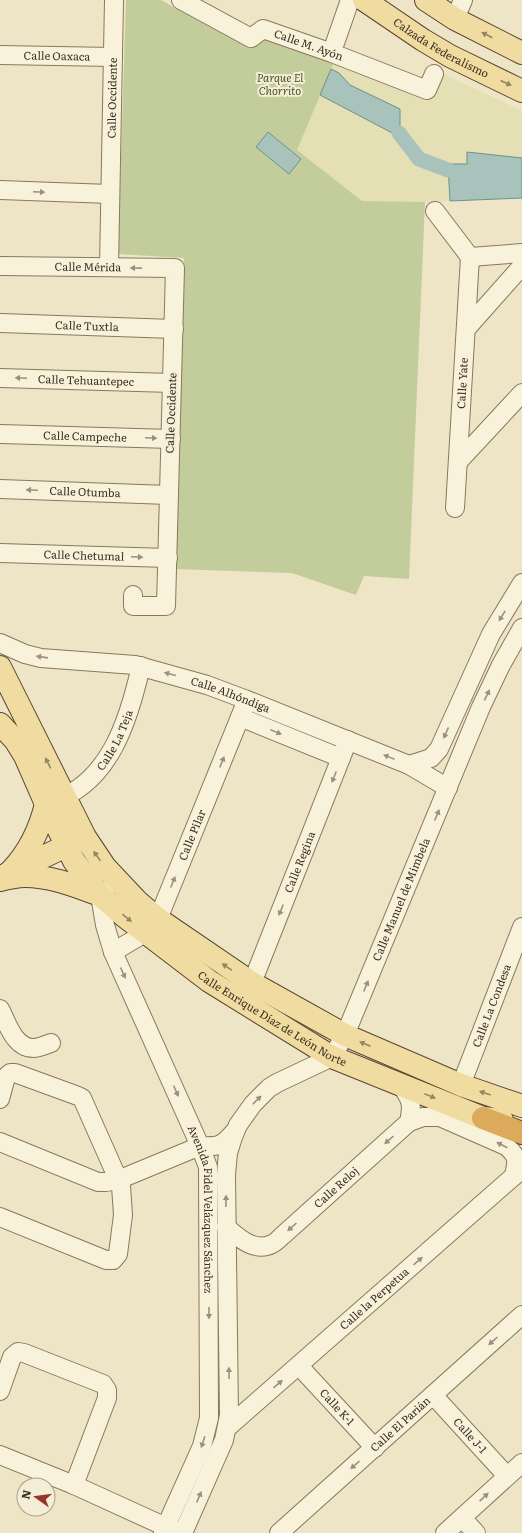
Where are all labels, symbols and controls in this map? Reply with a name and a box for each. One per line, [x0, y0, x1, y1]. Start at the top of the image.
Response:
street label: Calzada Federalismo [391, 13, 492, 81]
street label: Calle M. Ayón [272, 24, 346, 64]
one-way arrow [482, 32, 493, 38]
street label: Calle Oaxaca [24, 46, 91, 64]
street label: Calle Occidente [102, 57, 120, 139]
park label: Parque El Chorrito [257, 69, 304, 98]
one-way arrow [500, 81, 512, 87]
one-way arrow [33, 188, 45, 195]
street label: Calle Mérida [55, 258, 122, 274]
one-way arrow [129, 265, 142, 271]
street label: Calle Tuxtla [55, 316, 119, 334]
street label: Calle Yate [452, 357, 471, 409]
street label: Calle Tehuantepec [38, 370, 135, 389]
street label: Calle Occidente [161, 372, 179, 454]
one-way arrow [15, 375, 27, 382]
street label: Calle Campeche [43, 426, 127, 445]
one-way arrow [145, 435, 157, 442]
street label: Calle Otumba [49, 482, 121, 500]
one-way arrow [26, 487, 39, 494]
street label: Calle Chetumal [43, 545, 125, 564]
one-way arrow [131, 554, 144, 560]
one-way arrow [498, 611, 506, 621]
one-way arrow [36, 654, 48, 661]
one-way arrow [164, 671, 176, 677]
street label: Calle Alhóndiga [189, 672, 273, 716]
one-way arrow [484, 689, 490, 700]
street label: Calle La Teja [92, 707, 136, 773]
one-way arrow [443, 728, 449, 739]
one-way arrow [271, 729, 283, 735]
one-way arrow [383, 753, 395, 759]
one-way arrow [219, 756, 225, 768]
one-way arrow [45, 757, 51, 768]
one-way arrow [331, 771, 337, 782]
street label: Calle Pilar [174, 806, 209, 863]
one-way arrow [434, 809, 440, 820]
street label: Calle Regina [279, 828, 318, 895]
street label: Calle Manuel de Mimbela [368, 835, 433, 963]
one-way arrow [93, 851, 101, 861]
one-way arrow [170, 876, 176, 888]
one-way arrow [277, 905, 283, 917]
one-way arrow [121, 914, 132, 922]
street label: Calle La Condesa [467, 961, 514, 1049]
one-way arrow [222, 963, 233, 971]
street label: Calle Enrique Díaz de León Norte [195, 966, 350, 1069]
one-way arrow [120, 967, 126, 978]
one-way arrow [363, 980, 369, 992]
one-way arrow [359, 1041, 371, 1047]
one-way arrow [173, 1086, 179, 1097]
one-way arrow [479, 1090, 491, 1096]
one-way arrow [425, 1094, 437, 1100]
one-way arrow [252, 1095, 262, 1105]
street label: Avenida Fidel Velázquez Sánchez [185, 1122, 218, 1294]
one-way arrow [384, 1135, 394, 1144]
one-way arrow [497, 1141, 508, 1148]
street label: Calle Reloj [310, 1162, 361, 1211]
one-way arrow [223, 1194, 229, 1207]
one-way arrow [287, 1222, 298, 1231]
one-way arrow [412, 1257, 423, 1266]
street label: Calle la Perpetua [335, 1263, 412, 1333]
one-way arrow [206, 1307, 212, 1320]
one-way arrow [488, 1336, 498, 1345]
one-way arrow [226, 1366, 232, 1379]
one-way arrow [273, 1380, 282, 1389]
street label: Calle K-1 [317, 1385, 359, 1429]
street label: Calle El Parián [366, 1392, 433, 1455]
street label: Calle J-1 [450, 1414, 492, 1457]
one-way arrow [200, 1436, 206, 1448]
one-way arrow [350, 1461, 360, 1470]
north arrow [16, 1477, 56, 1517]
text: N [16, 1488, 34, 1501]
one-way arrow [196, 1492, 202, 1503]
one-way arrow [479, 1492, 489, 1502]

